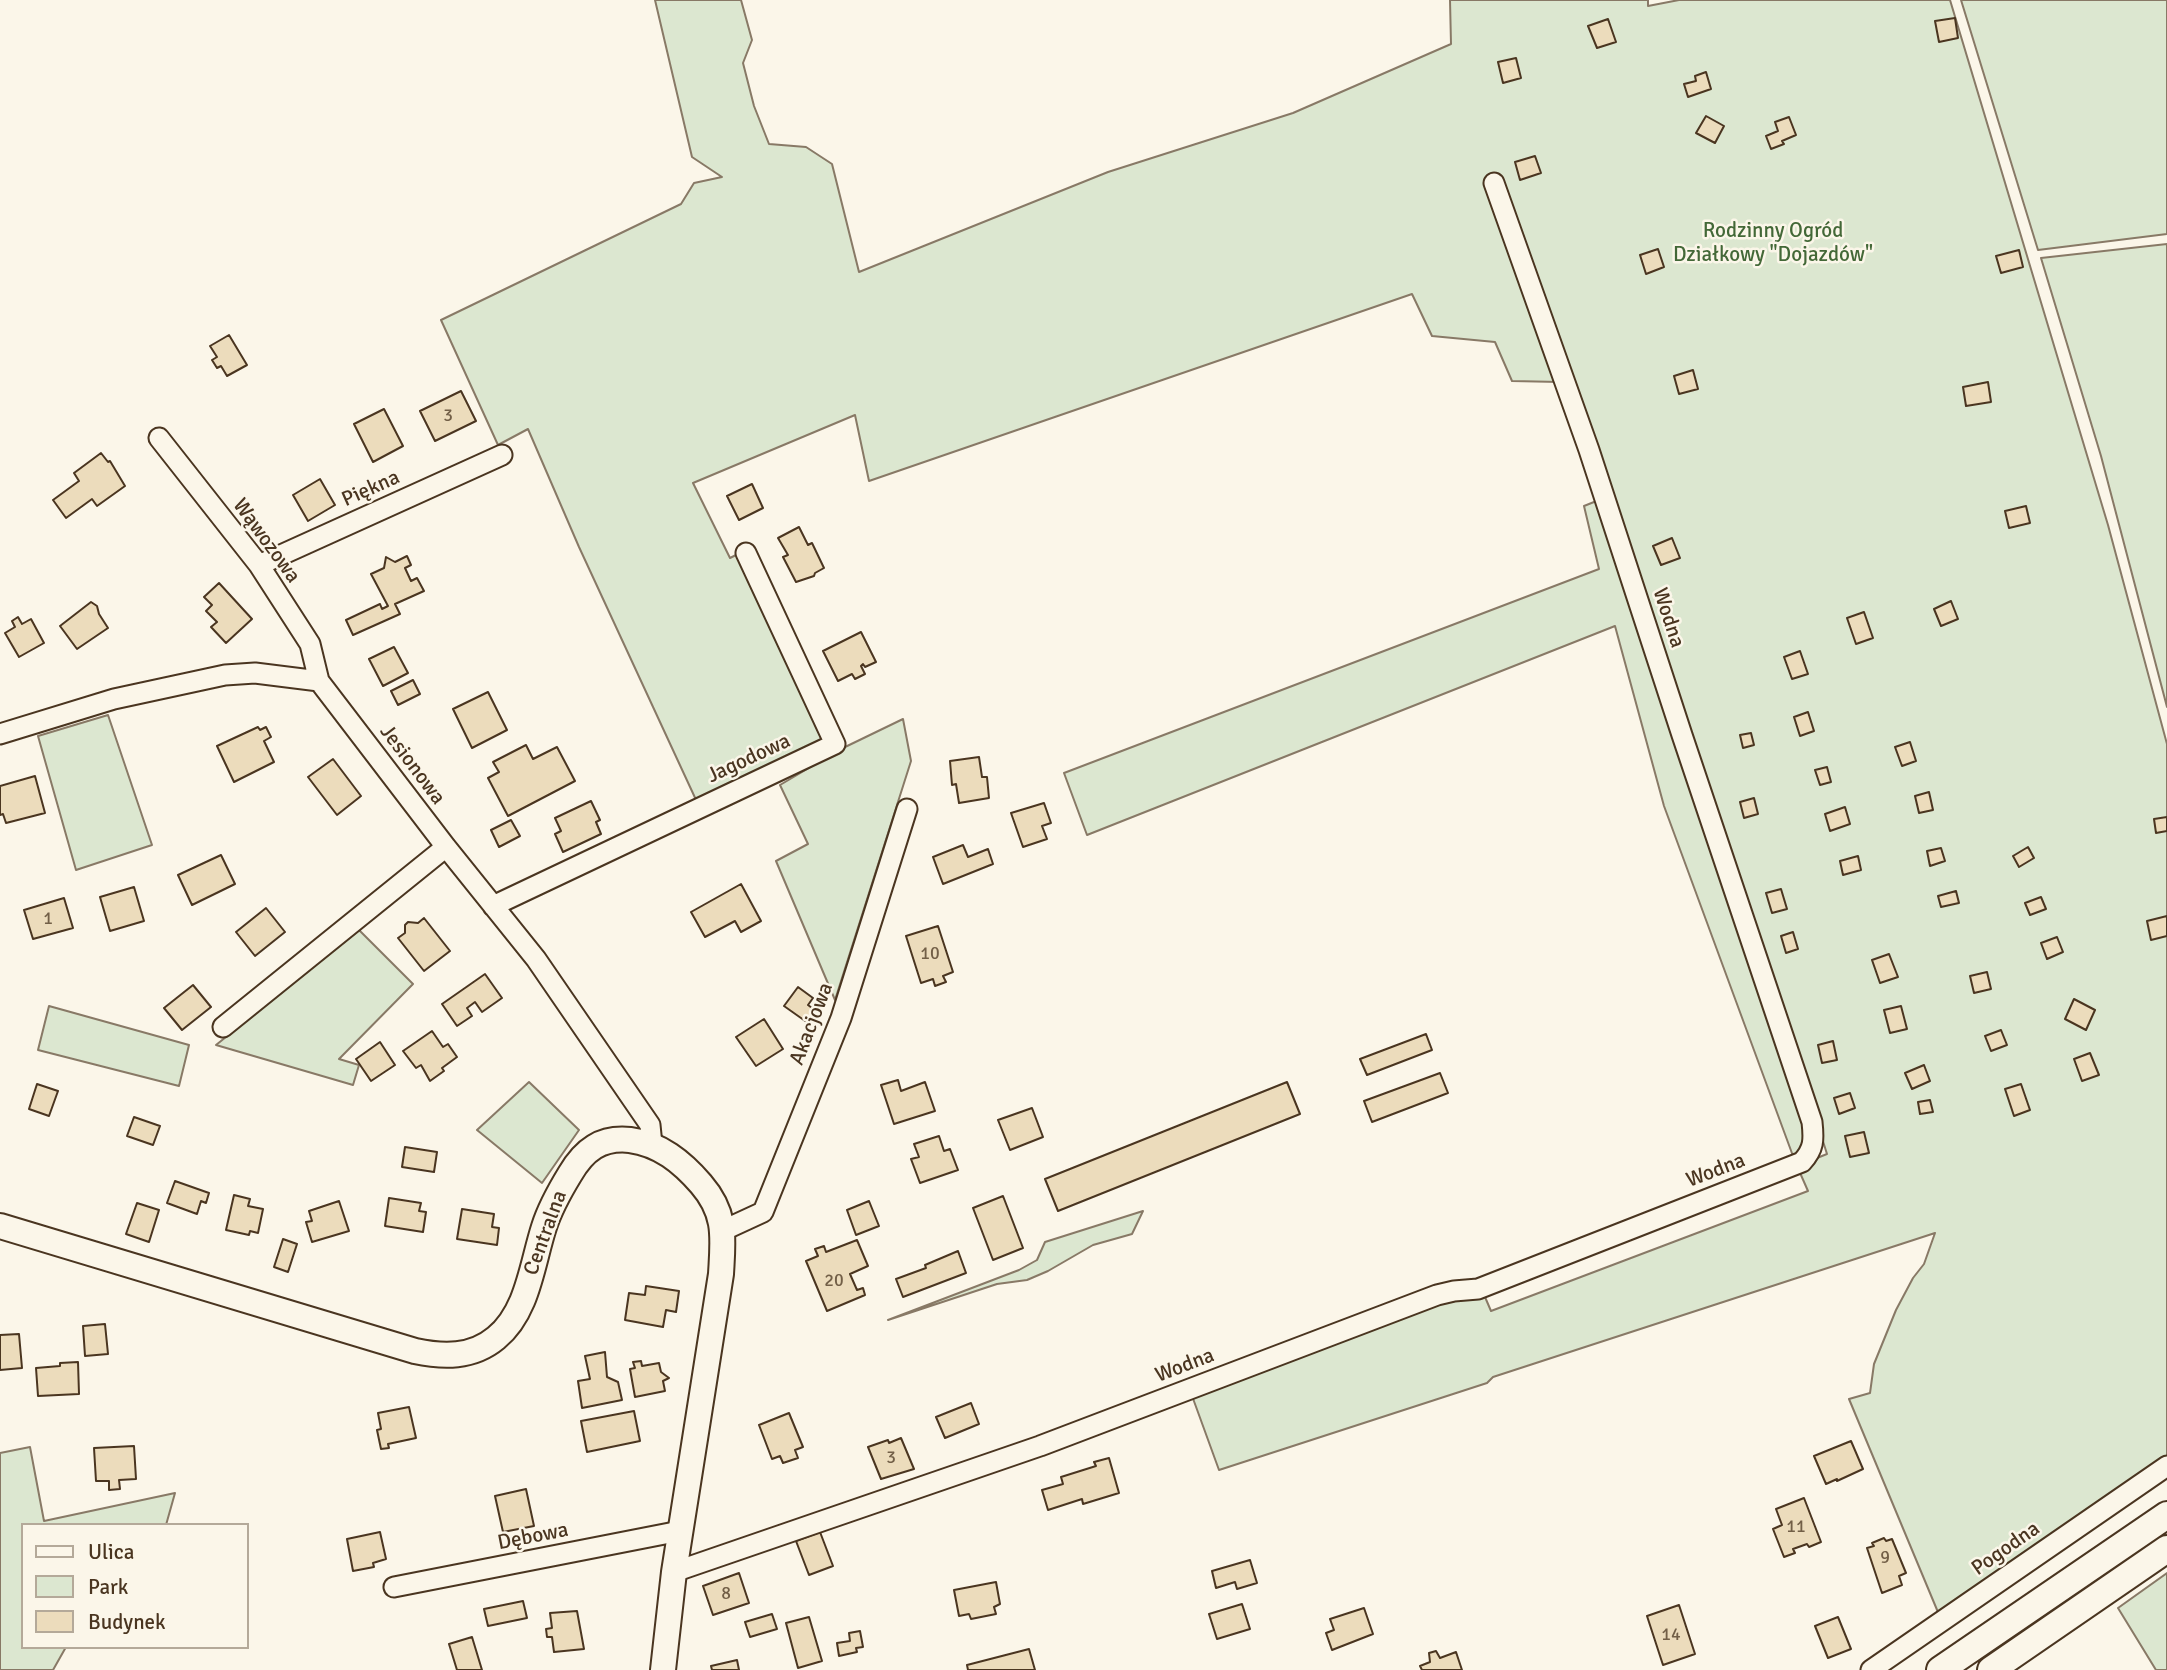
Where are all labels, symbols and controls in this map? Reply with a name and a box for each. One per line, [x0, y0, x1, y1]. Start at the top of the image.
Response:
park label: Rodzinny Ogród Działkowy "Dojazdów" [1673, 218, 1873, 268]
house number: 3 [443, 405, 453, 427]
street label: Piękna [338, 465, 404, 513]
street label: Wąwozowa [227, 494, 305, 588]
street label: Wodna [1647, 585, 1689, 651]
street label: Jesionowa [374, 720, 450, 810]
street label: Jagodowa [703, 729, 795, 789]
house number: 1 [43, 908, 53, 930]
house number: 10 [920, 943, 940, 965]
street label: Akacjowa [785, 979, 839, 1069]
street label: Wodna [1683, 1148, 1749, 1194]
street label: Centralna [519, 1187, 573, 1279]
house number: 20 [824, 1270, 844, 1292]
street label: Wodna [1152, 1343, 1218, 1389]
house number: 3 [886, 1447, 896, 1469]
house number: 11 [1786, 1516, 1806, 1538]
street label: Pogodna [1967, 1516, 2045, 1582]
street label: Dębowa [495, 1518, 571, 1556]
legend [21, 1523, 248, 1649]
text: Ulica [88, 1539, 134, 1565]
house number: 9 [1880, 1547, 1890, 1569]
text: Park [88, 1574, 128, 1600]
house number: 8 [721, 1583, 731, 1605]
text: Budynek [88, 1609, 166, 1635]
house number: 14 [1661, 1624, 1681, 1646]

